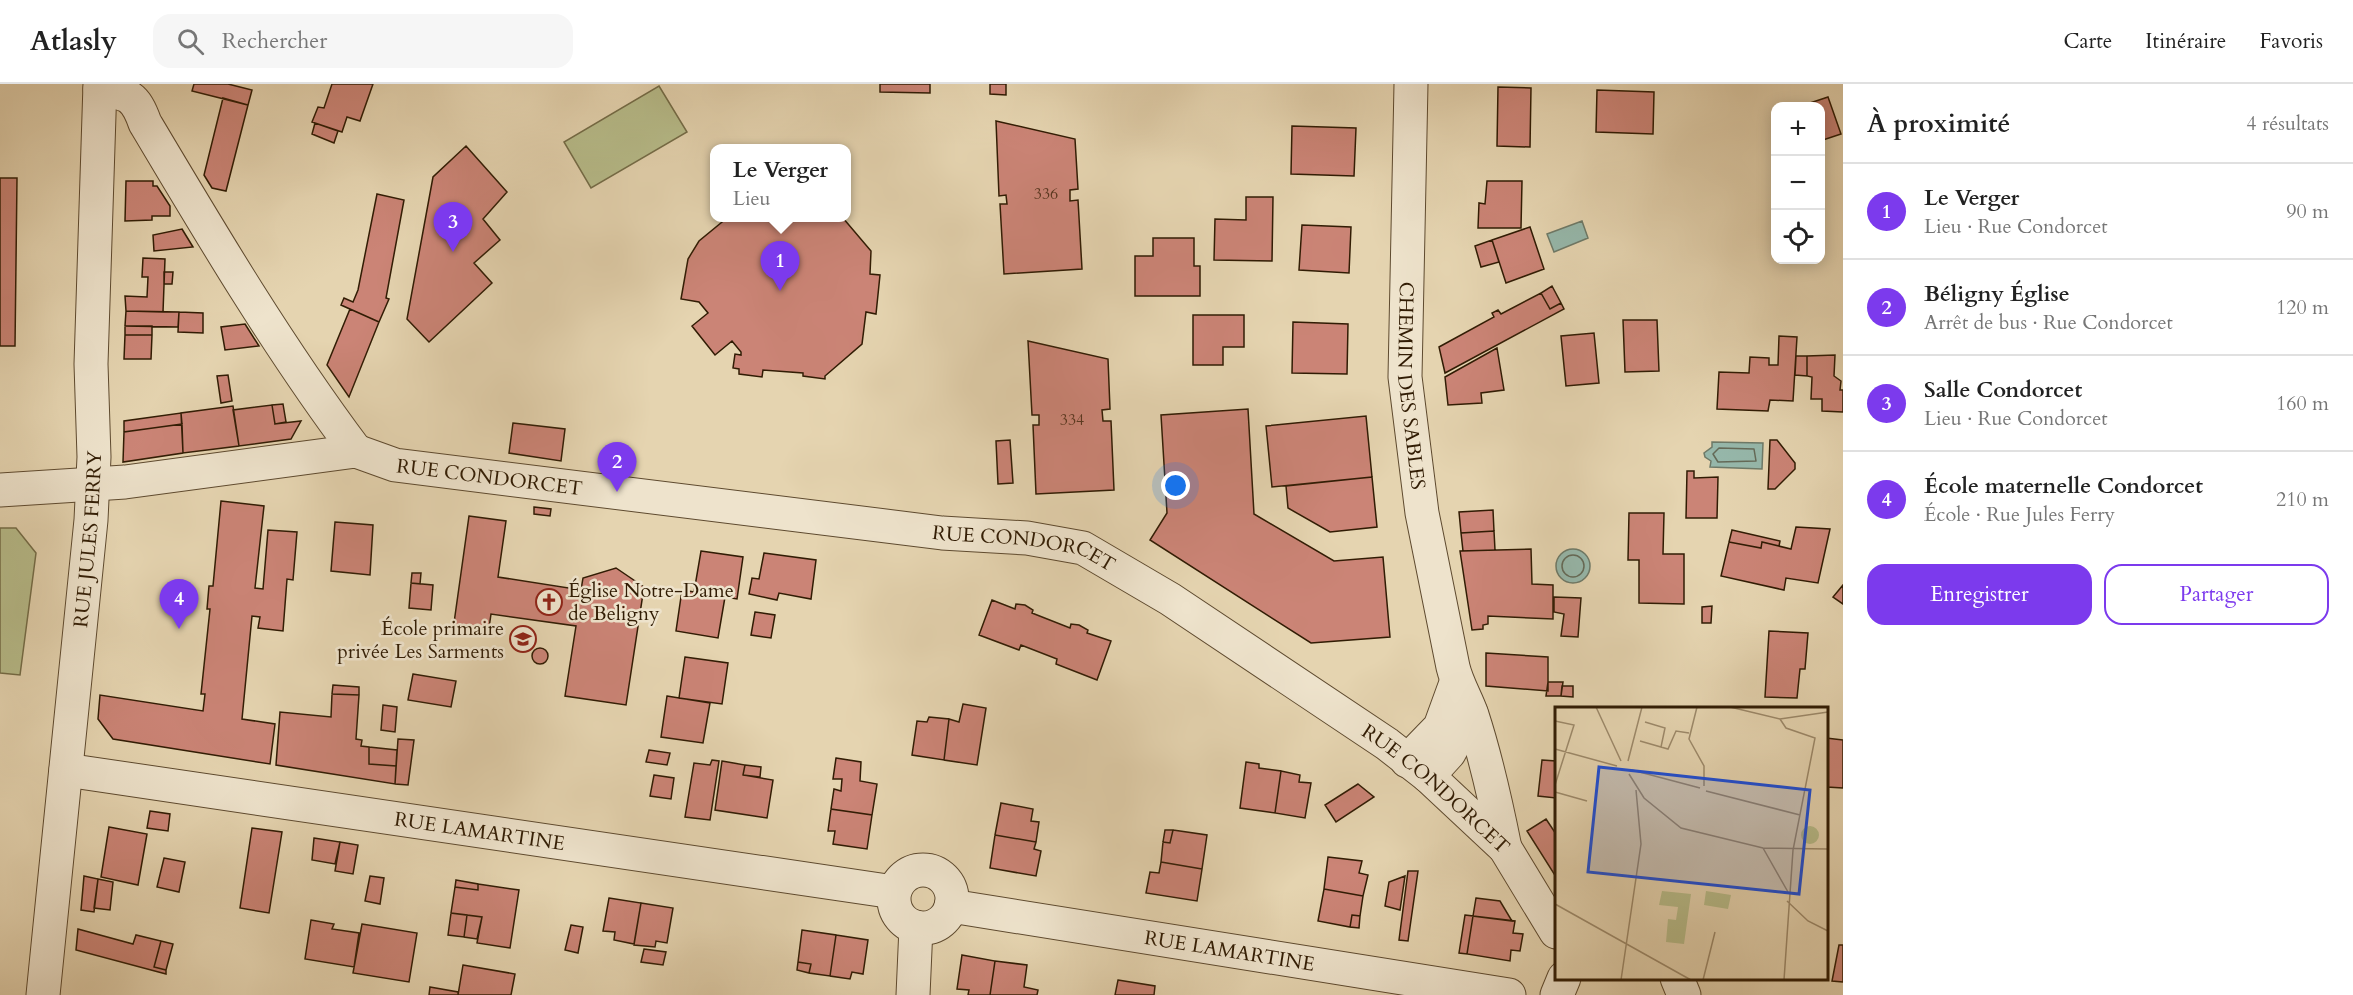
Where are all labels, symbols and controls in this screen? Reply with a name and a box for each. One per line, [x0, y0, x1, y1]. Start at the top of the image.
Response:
search box [153, 14, 573, 68]
text: Atlasly [30, 22, 117, 60]
icon: search [174, 25, 207, 58]
text: Rechercher [222, 26, 327, 56]
text: Carte [2063, 27, 2112, 56]
text: Itinéraire [2145, 27, 2226, 56]
text: Favoris [2259, 27, 2323, 56]
map controls [1771, 102, 1825, 264]
button: + [1771, 102, 1825, 156]
text: À proximité [1867, 106, 2010, 141]
text: 4 résultats [2246, 110, 2329, 137]
popup [710, 144, 851, 222]
text: Le Verger [733, 155, 828, 185]
button: − [1771, 156, 1825, 210]
house number: 336 [1034, 183, 1058, 205]
text: Le Verger [1924, 183, 2019, 213]
text: Lieu [733, 185, 771, 212]
text: 1 [1881, 198, 1892, 225]
text: 90 m [2286, 198, 2329, 225]
pin: 3 [434, 202, 472, 252]
button: locate [1771, 210, 1825, 264]
text: Lieu · Rue Condorcet [1924, 213, 2108, 240]
pin: 1 [760, 242, 800, 291]
text: Béligny Église [1924, 279, 2070, 309]
street label: CHEMIN DES SABLES [1391, 281, 1432, 491]
text: 2 [1881, 294, 1892, 321]
text: 120 m [2276, 294, 2329, 321]
text: Arrêt de bus · Rue Condorcet [1924, 309, 2173, 336]
text: Salle Condorcet [1924, 375, 2082, 405]
text: 3 [1881, 390, 1892, 417]
text: 160 m [2276, 390, 2329, 417]
text: Lieu · Rue Condorcet [1924, 405, 2108, 432]
house number: 334 [1060, 409, 1084, 431]
pin: 2 [598, 442, 636, 492]
street label: RUE JULES FERRY [67, 450, 108, 629]
street label: RUE CONDORCET [395, 452, 584, 502]
your location [1161, 471, 1190, 500]
text: École maternelle Condorcet [1924, 471, 2203, 501]
text: 4 [1881, 486, 1892, 513]
text: 210 m [2276, 486, 2329, 513]
text: École · Rue Jules Ferry [1924, 501, 2115, 528]
street label: RUE CONDORCET [931, 518, 1121, 578]
button: Enregistrer [1867, 564, 2092, 625]
button: Partager [2104, 564, 2329, 625]
place label: Église Notre-Dame de Beligny [568, 577, 734, 627]
pin: 4 [160, 580, 198, 629]
church icon: Église Notre-Dame de Beligny [534, 587, 564, 617]
place label: École primaire privée Les Sarments [337, 615, 504, 665]
school or university icon: École primaire privée Les Sarments [508, 624, 538, 654]
inset map [1555, 707, 1828, 980]
street label: RUE CONDORCET [1357, 718, 1516, 860]
street label: RUE LAMARTINE [392, 805, 567, 857]
street label: RUE LAMARTINE [1142, 924, 1317, 977]

